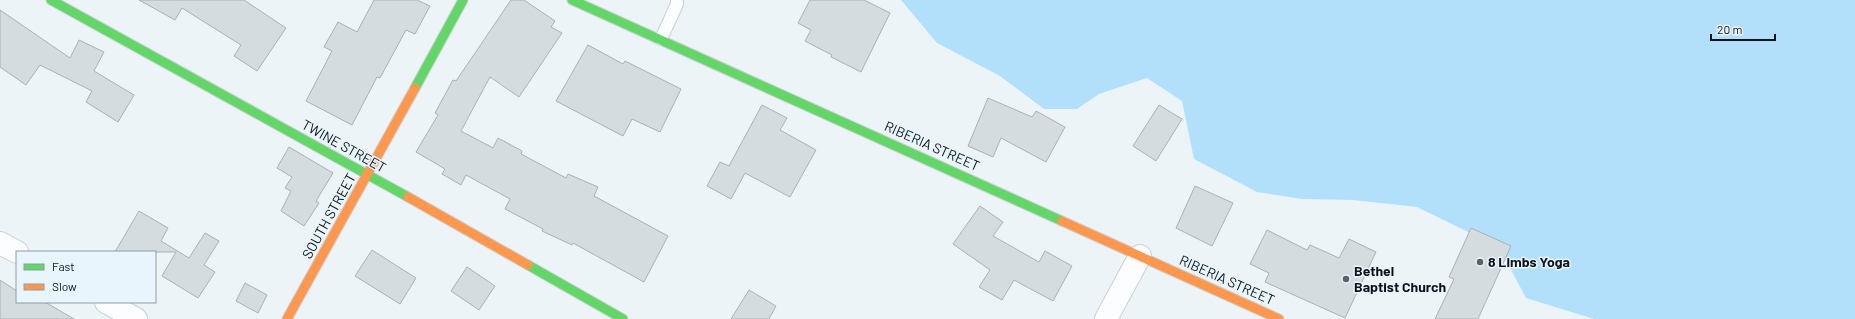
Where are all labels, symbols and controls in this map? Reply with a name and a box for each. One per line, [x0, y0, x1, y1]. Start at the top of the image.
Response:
scale bar [1711, 16, 1775, 42]
text: 20 m [1717, 22, 1743, 36]
street label: TWINE STREET [299, 115, 389, 176]
street label: RIBERIA STREET [882, 117, 982, 174]
street label: SOUTH STREET [298, 170, 359, 262]
legend [16, 251, 156, 303]
street label: RIBERIA STREET [1177, 251, 1277, 308]
place label: 8 Limbs Yoga [1488, 253, 1570, 270]
marker: 8 Limbs Yoga [1475, 257, 1485, 267]
text: Fast [52, 259, 75, 273]
place label: Bethel Baptist Church [1354, 262, 1446, 295]
marker: Bethel Baptist Church [1341, 274, 1351, 284]
text: Slow [52, 279, 77, 293]

